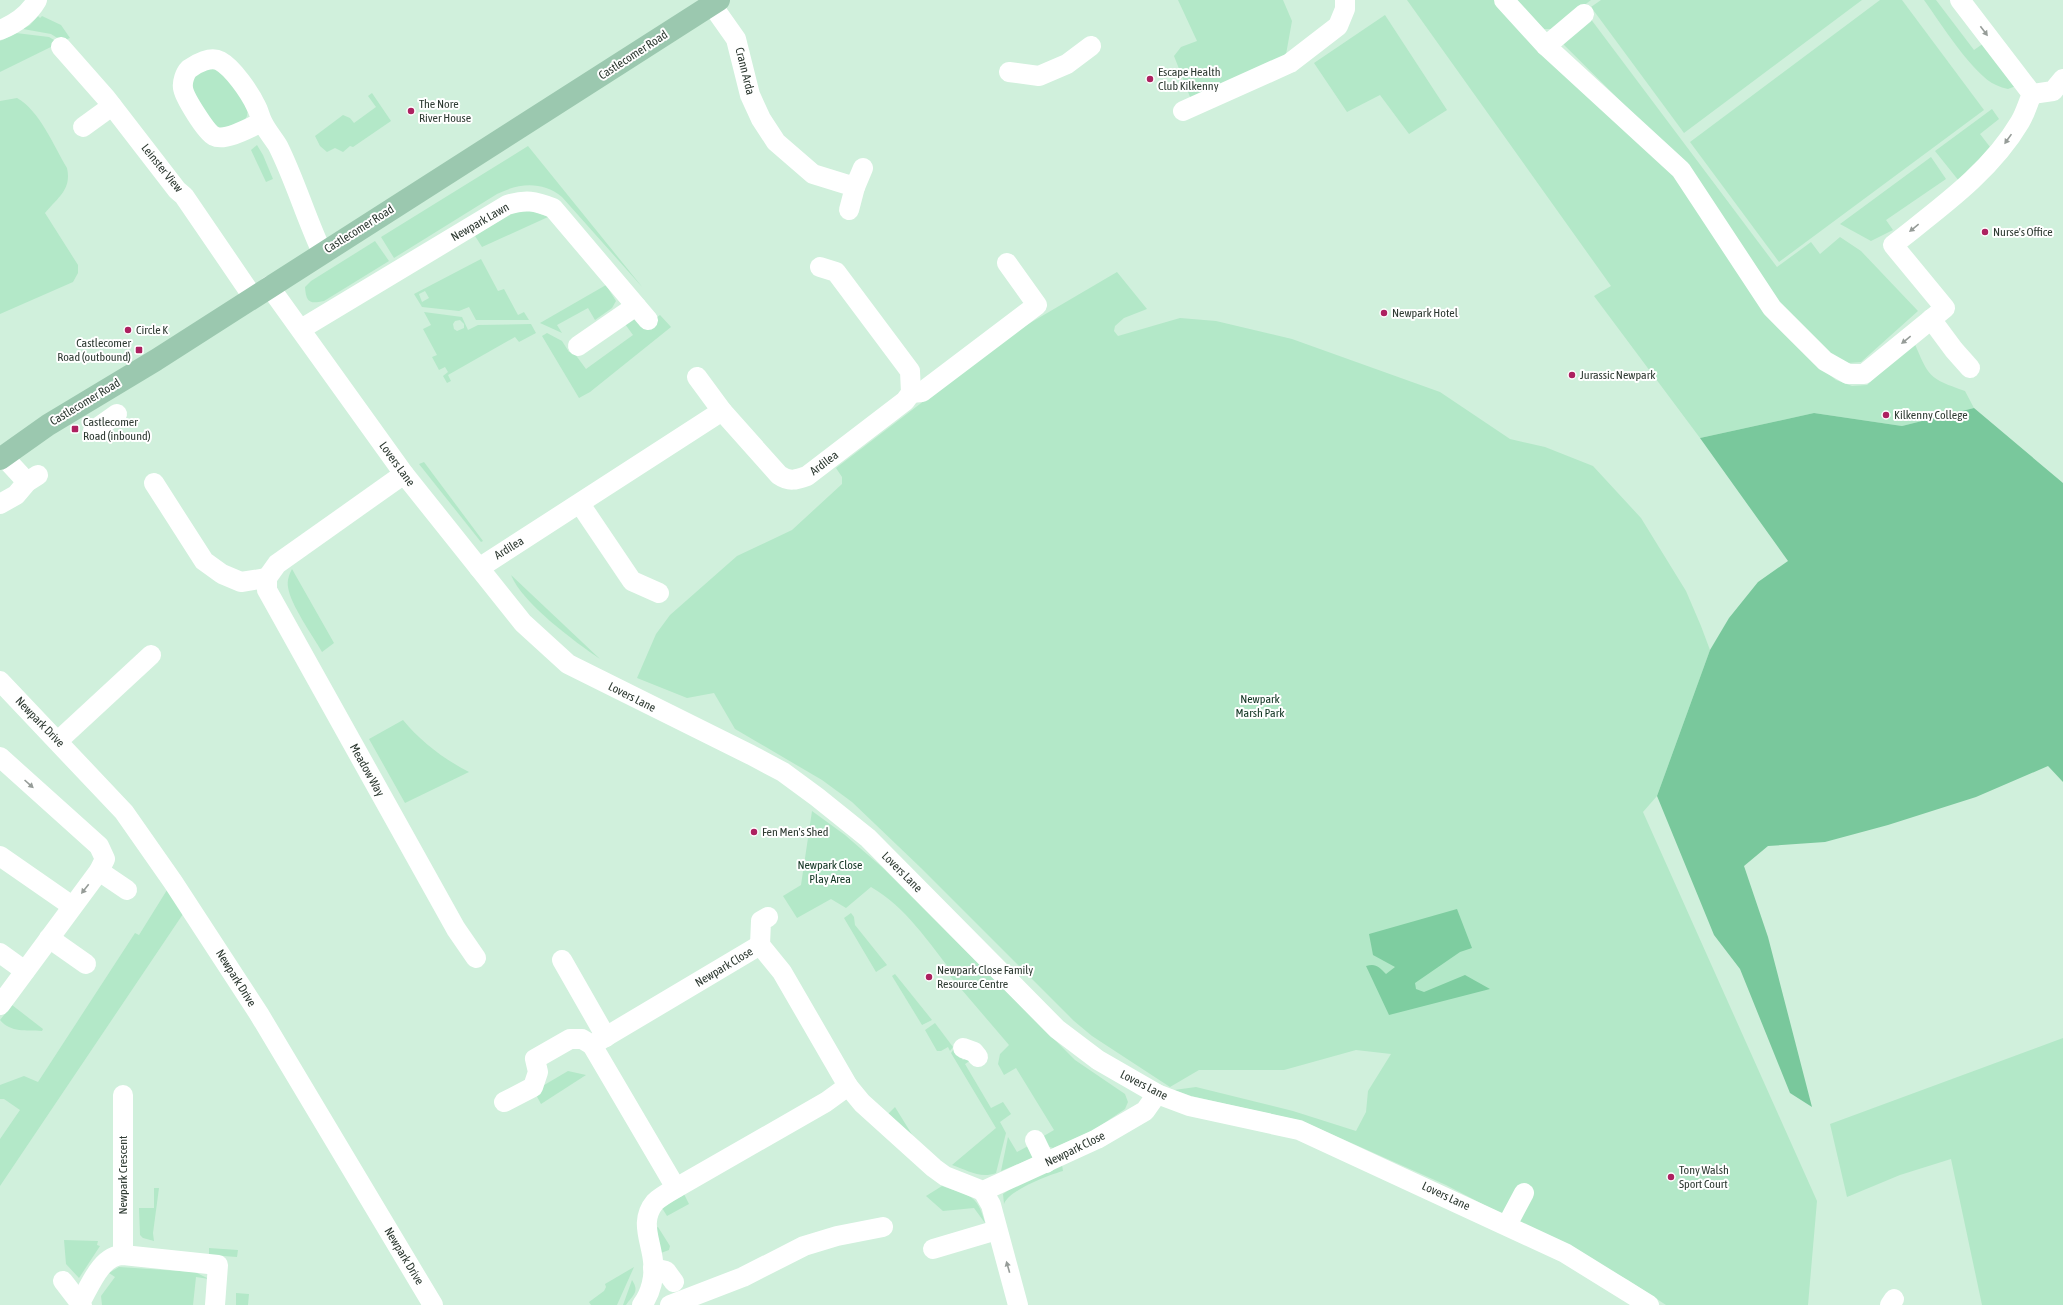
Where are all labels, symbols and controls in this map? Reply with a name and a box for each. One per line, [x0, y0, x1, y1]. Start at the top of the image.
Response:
one-way arrow [1980, 26, 1988, 36]
street label: Castlecomer Road [596, 28, 670, 82]
street label: Crann Arda [732, 46, 758, 96]
place label: Escape Health Club Kilkenny [1158, 65, 1221, 93]
marker: Escape Health Club Kilkenny [1145, 74, 1155, 84]
place label: The Nore River House [419, 97, 471, 125]
marker: The Nore River House [406, 106, 416, 116]
one-way arrow [2004, 134, 2012, 144]
street label: Leinster View [138, 141, 186, 195]
street label: Newpark Lawn [449, 200, 511, 244]
street label: Castlecomer Road [322, 202, 396, 256]
one-way arrow [1909, 224, 1920, 233]
place label: Nurse's Office [1993, 225, 2053, 239]
marker: Nurse's Office [1980, 227, 1990, 237]
place label: Newpark Hotel [1392, 306, 1459, 320]
marker: Newpark Hotel [1379, 308, 1389, 318]
place label: Circle K [136, 323, 168, 337]
marker: Circle K [123, 325, 133, 335]
one-way arrow [1901, 335, 1911, 344]
place label: Castlecomer Road (outbound) [57, 336, 131, 364]
marker: Castlecomer Road (outbound) [134, 345, 144, 355]
place label: Jurassic Newpark [1580, 368, 1656, 382]
marker: Jurassic Newpark [1567, 370, 1577, 380]
street label: Castlecomer Road [47, 376, 123, 428]
place label: Kilkenny College [1894, 408, 1968, 422]
marker: Kilkenny College [1881, 410, 1891, 420]
place label: Castlecomer Road (inbound) [83, 415, 151, 443]
marker: Castlecomer Road (inbound) [70, 424, 80, 434]
street label: Lovers Lane [376, 439, 418, 489]
street label: Ardilea [807, 448, 841, 478]
street label: Ardilea [492, 534, 526, 562]
street label: Lovers Lane [606, 679, 658, 715]
park label: Newpark Marsh Park [1236, 692, 1285, 720]
street label: Newpark Drive [13, 694, 67, 750]
street label: Meadow Way [347, 741, 387, 799]
one-way arrow [24, 779, 34, 788]
place label: Fen Men's Shed [762, 825, 828, 839]
marker: Fen Men's Shed [749, 827, 759, 837]
street label: Lovers Lane [879, 849, 925, 895]
park label: Newpark Close Play Area [797, 858, 863, 886]
one-way arrow [81, 883, 90, 894]
street label: Newpark Close [692, 944, 756, 990]
street label: Newpark Drive [213, 947, 259, 1009]
place label: Newpark Close Family Resource Centre [937, 963, 1033, 991]
marker: Newpark Close Family Resource Centre [924, 972, 934, 982]
street label: Lovers Lane [1118, 1067, 1170, 1103]
street label: Newpark Close [1043, 1128, 1107, 1170]
street label: Newpark Crescent [116, 1135, 130, 1215]
place label: Tony Walsh Sport Court [1679, 1163, 1729, 1191]
marker: Tony Walsh Sport Court [1666, 1172, 1676, 1182]
street label: Lovers Lane [1420, 1179, 1472, 1213]
street label: Newpark Drive [381, 1225, 427, 1287]
one-way arrow [1005, 1261, 1011, 1273]

